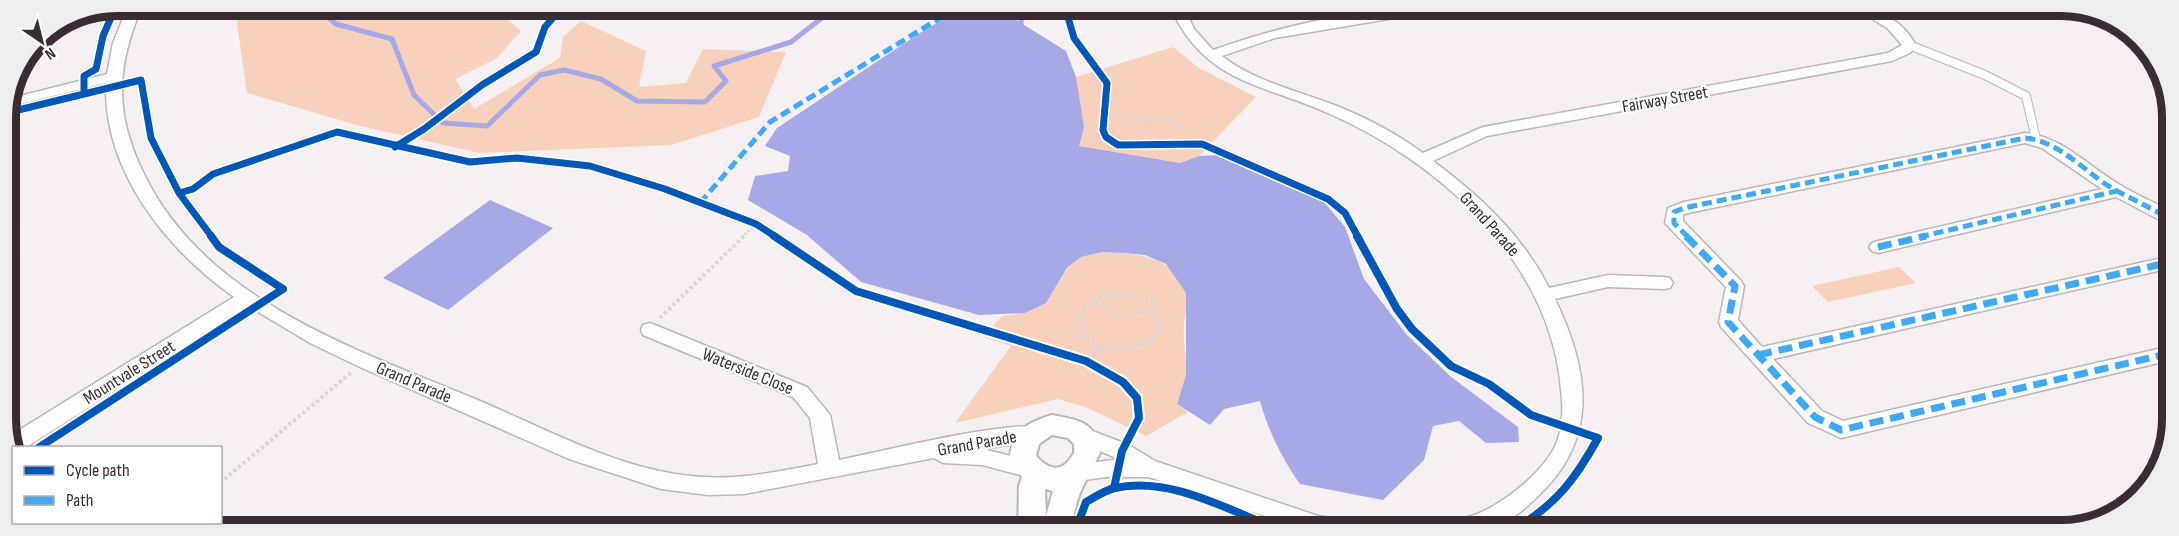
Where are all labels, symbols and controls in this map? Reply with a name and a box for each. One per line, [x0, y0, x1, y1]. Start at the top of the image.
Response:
north arrow [12, 12, 72, 72]
text: N [41, 43, 59, 63]
street label: Fairway Street [1621, 82, 1710, 117]
street label: Grand Parade [1455, 188, 1524, 261]
street label: Mountvale Street [80, 336, 179, 409]
street label: Waterside Close [699, 344, 796, 399]
street label: Grand Parade [373, 357, 455, 408]
street label: Grand Parade [936, 426, 1018, 461]
legend [12, 446, 222, 524]
text: Cycle path [66, 460, 130, 481]
text: Path [66, 490, 94, 511]

